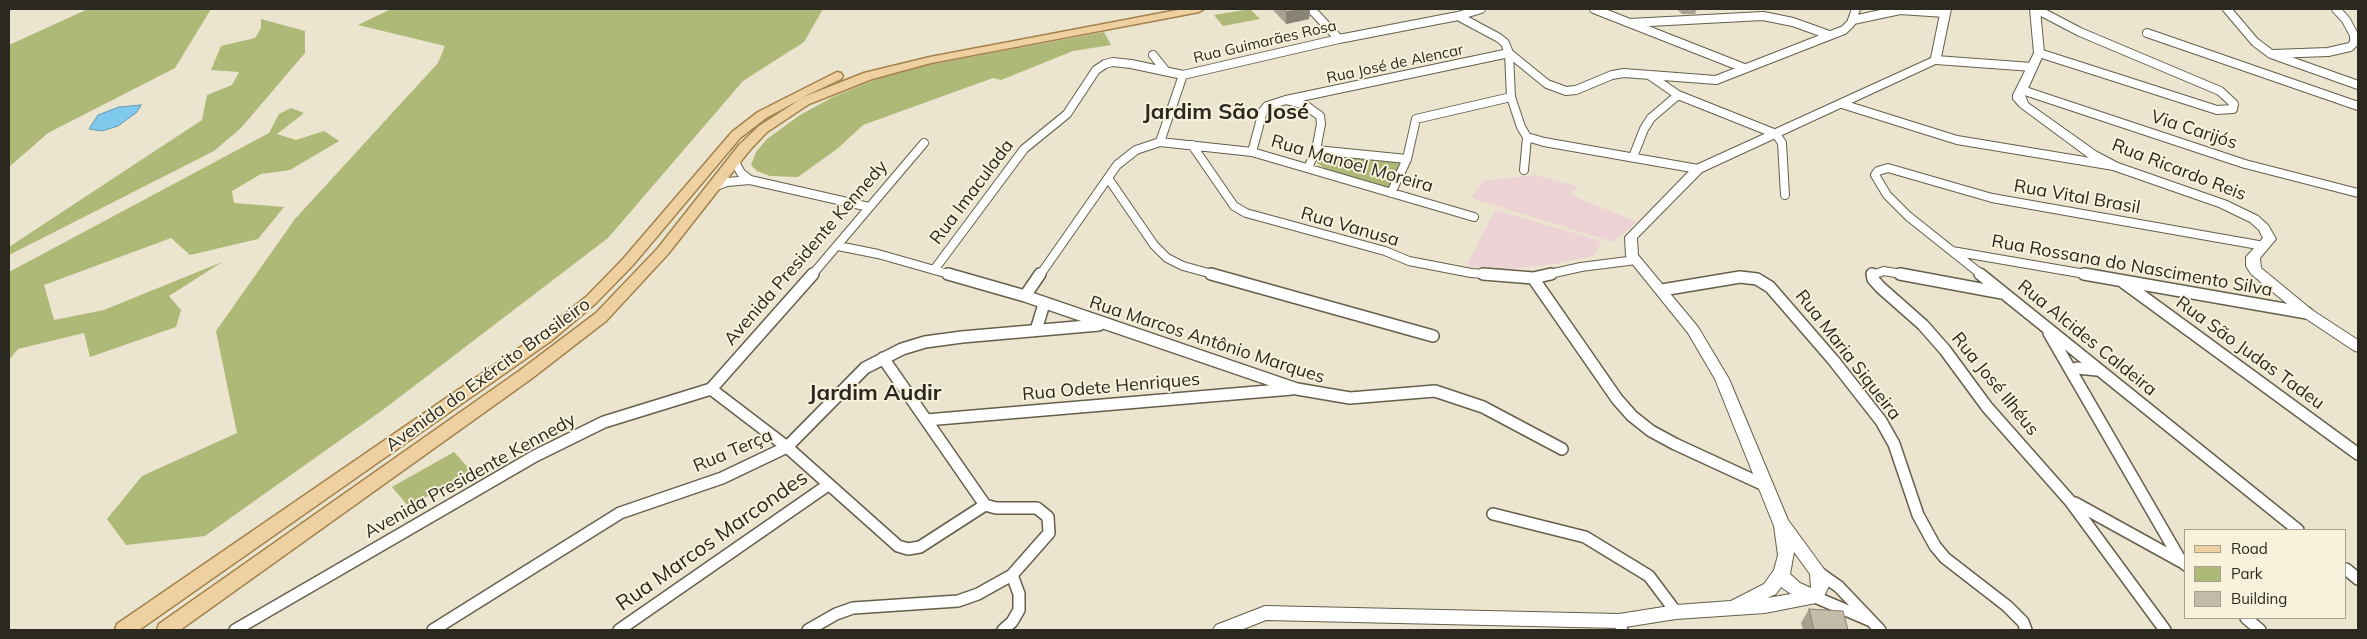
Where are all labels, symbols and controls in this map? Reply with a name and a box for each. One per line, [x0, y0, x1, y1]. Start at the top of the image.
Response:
street label: Rua Guimarães Rosa [1192, 17, 1338, 67]
street label: Rua José de Alencar [1325, 41, 1465, 87]
district label: Jardim São José [1143, 99, 1309, 125]
street label: Via Carijós [2148, 106, 2240, 154]
street label: Rua Manoel Moreira [1268, 131, 1436, 197]
street label: Rua Ricardo Reis [2109, 134, 2249, 206]
street label: Rua Imaculada [926, 135, 1018, 249]
street label: Avenida Presidente Kennedy [720, 156, 892, 350]
street label: Rua Vital Brasil [2012, 175, 2142, 219]
street label: Rua Vanusa [1298, 203, 1402, 251]
street label: Rua Rossana do Nascimento Silva [1990, 231, 2274, 301]
street label: Rua Alcides Caldeira [2013, 275, 2161, 401]
street label: Rua Maria Siqueira [1791, 286, 1905, 424]
street label: Rua Marcos Antônio Marques [1087, 292, 1327, 388]
street label: Rua São Judas Tadeu [2172, 292, 2328, 414]
street label: Avenida do Exército Brasileiro [382, 294, 594, 456]
street label: Rua José Ilhéus [1947, 328, 2043, 440]
street label: Rua Odete Henriques [1021, 368, 1201, 406]
district label: Jardim Audir [809, 380, 941, 406]
street label: Avenida Presidente Kennedy [361, 409, 579, 543]
street label: Rua Terça [690, 425, 776, 477]
street label: Rua Marcos Marcondes [611, 465, 813, 617]
legend [2184, 529, 2347, 619]
text: Road [2231, 539, 2268, 558]
text: Park [2231, 564, 2263, 583]
text: Building [2231, 589, 2287, 608]

